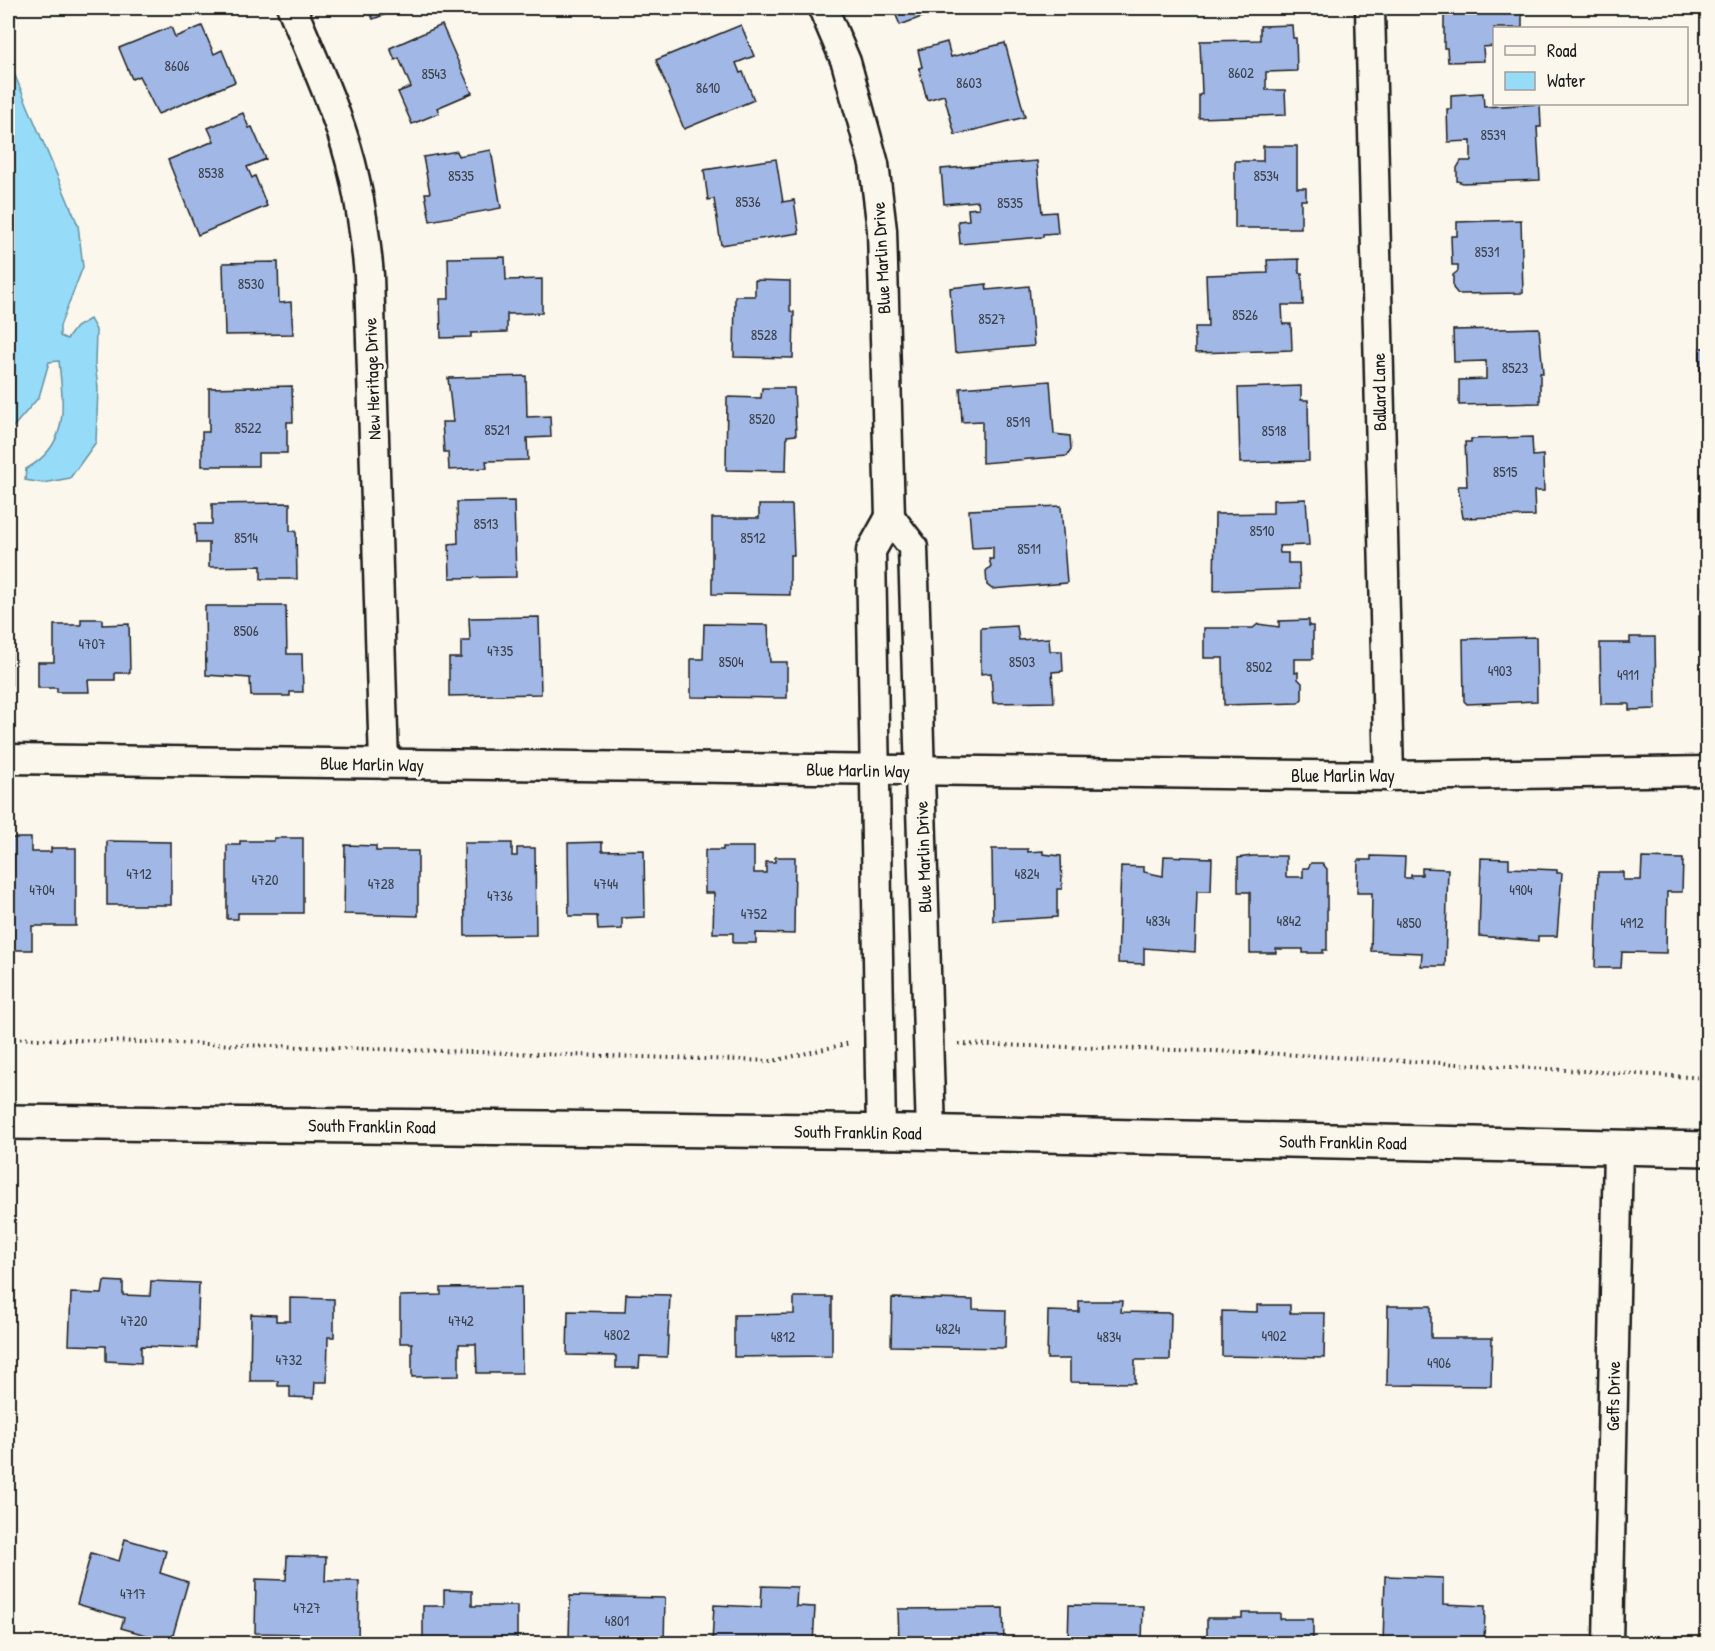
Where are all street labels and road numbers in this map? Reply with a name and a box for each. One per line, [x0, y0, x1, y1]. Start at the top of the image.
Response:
street label: Blue Marlin Drive [866, 201, 896, 315]
street label: New Heritage Drive [357, 317, 387, 441]
street label: Ballard Lane [1366, 353, 1392, 431]
street label: Blue Marlin Way [320, 751, 425, 777]
street label: Blue Marlin Way [806, 757, 911, 783]
street label: Blue Marlin Way [1291, 763, 1395, 788]
street label: Blue Marlin Drive [909, 801, 937, 913]
street label: South Franklin Road [308, 1112, 436, 1140]
street label: South Franklin Road [794, 1118, 922, 1146]
street label: South Franklin Road [1279, 1128, 1407, 1156]
street label: Geffs Drive [1600, 1361, 1626, 1431]

